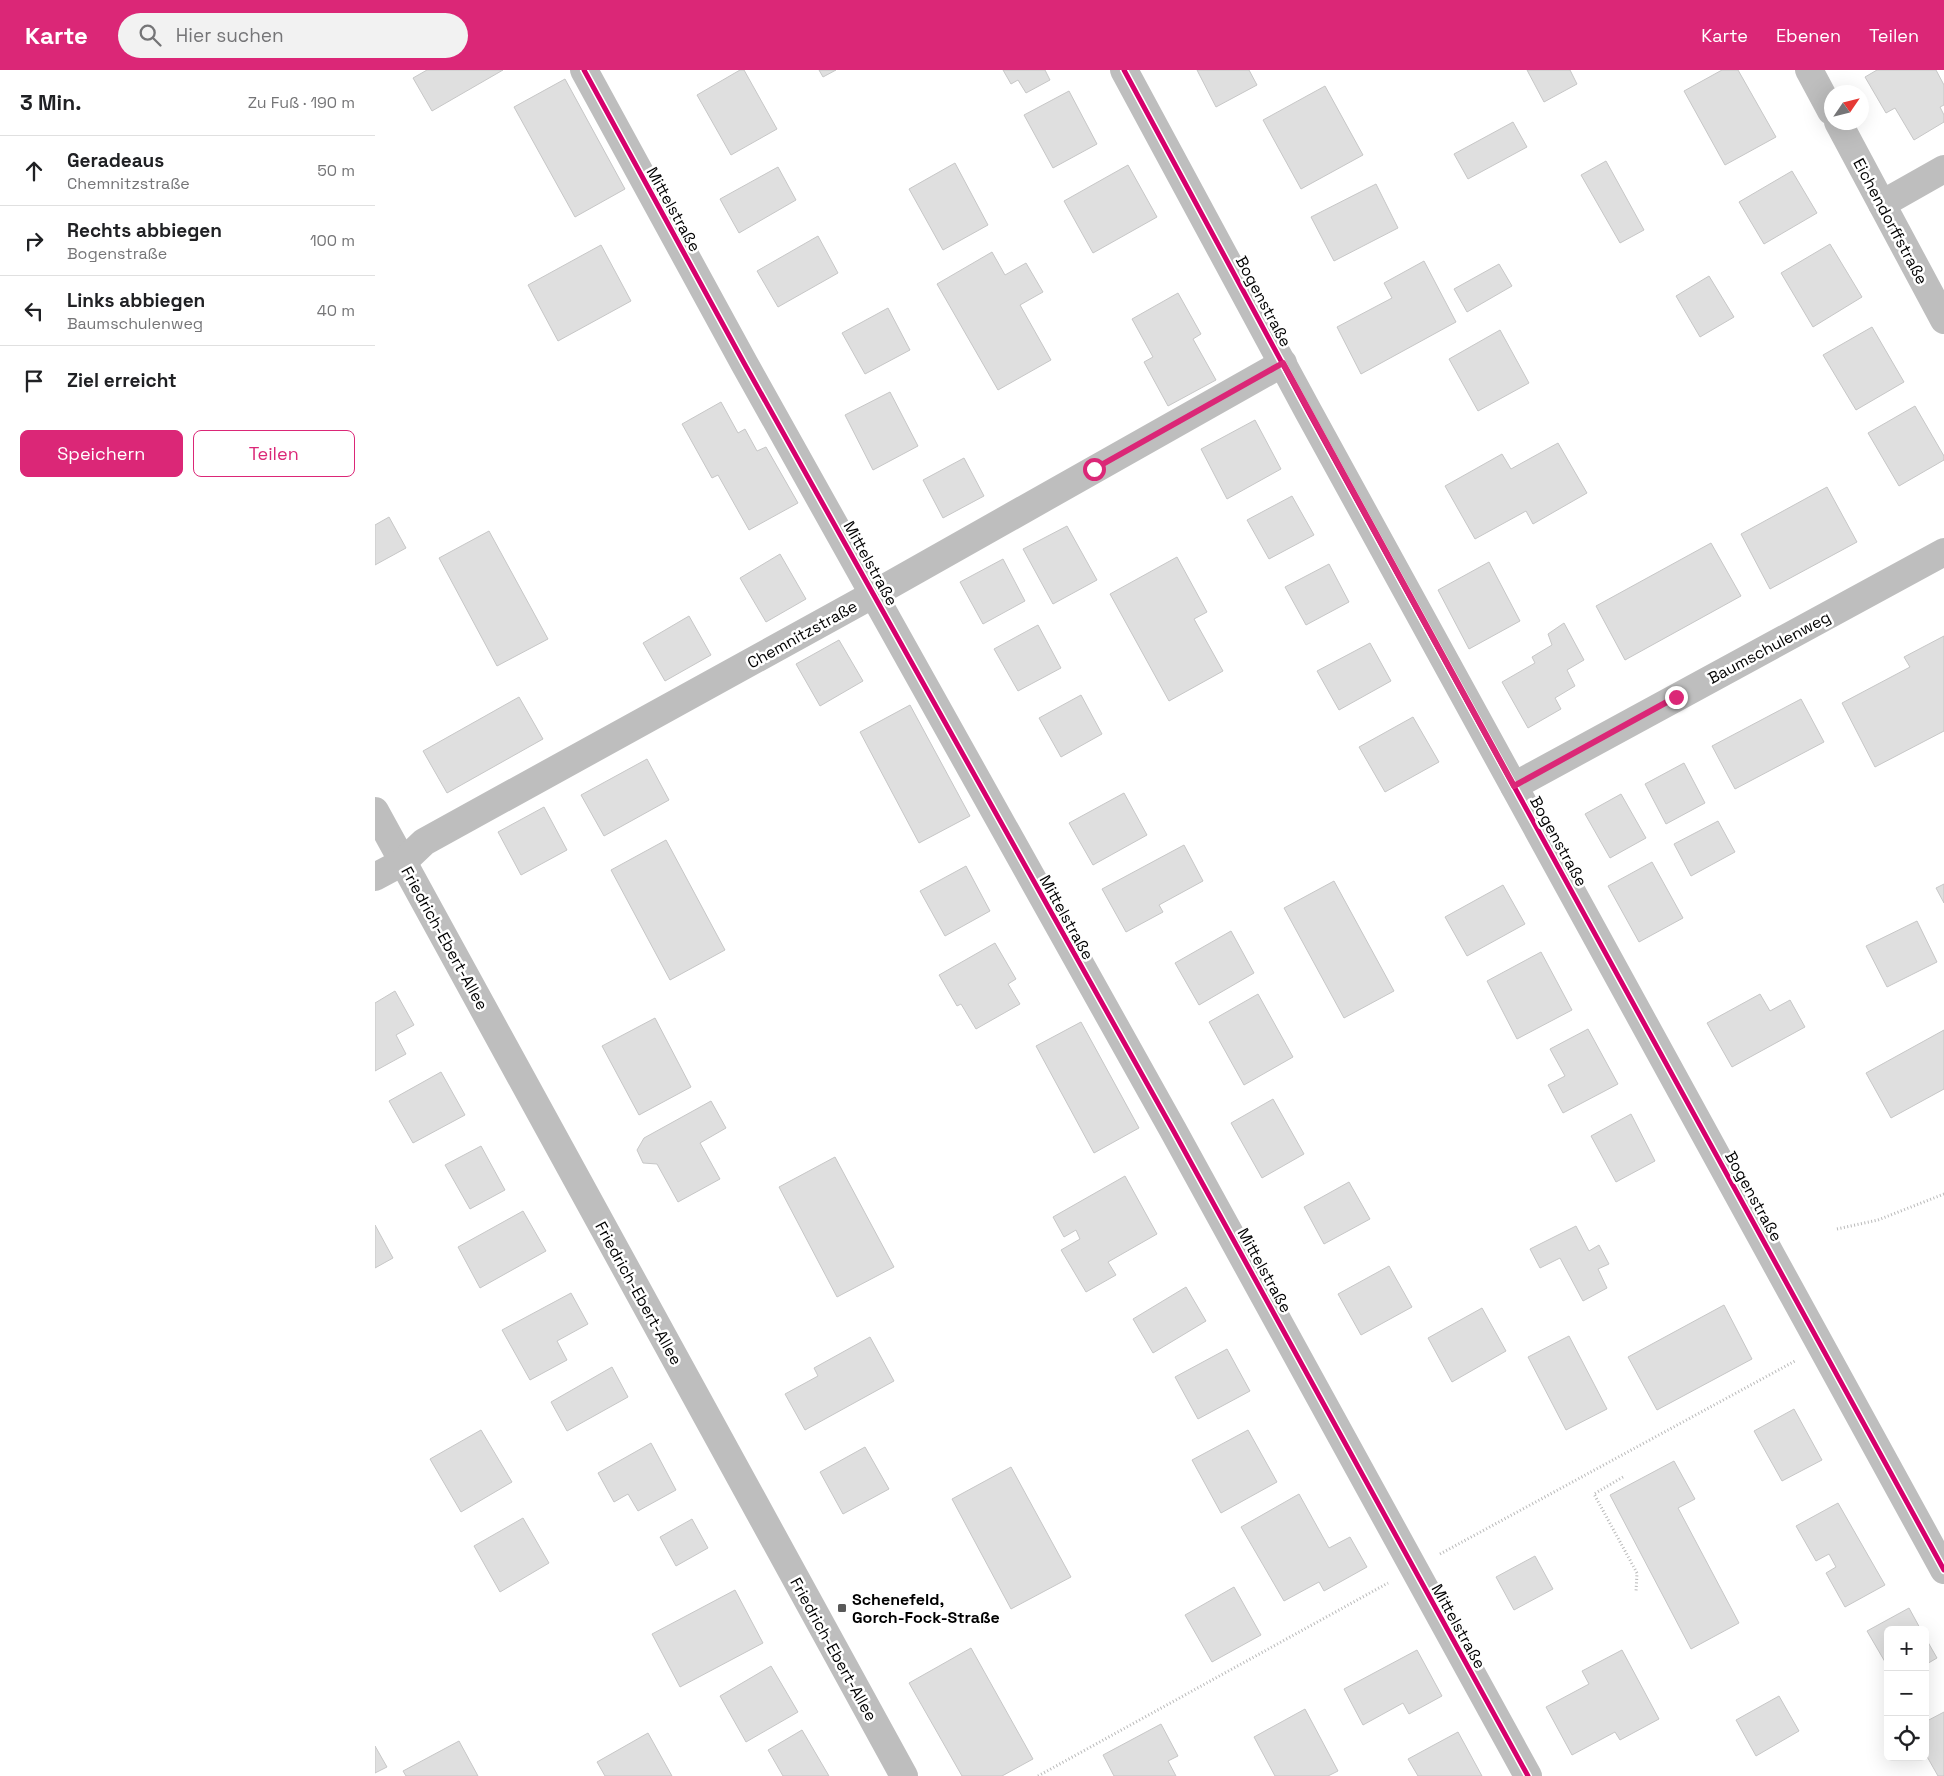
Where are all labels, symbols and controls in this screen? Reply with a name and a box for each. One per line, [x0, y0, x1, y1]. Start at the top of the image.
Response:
search box [118, 13, 468, 58]
text: Karte [25, 20, 88, 51]
icon: search [136, 21, 164, 49]
text: Hier suchen [176, 23, 284, 48]
text: Karte [1701, 24, 1748, 47]
text: Ebenen [1776, 24, 1841, 47]
text: Teilen [1869, 24, 1919, 47]
north arrow [1824, 85, 1869, 130]
text: 3 Min. [20, 89, 81, 116]
text: Zu Fuß · 190 m [248, 92, 355, 113]
text: Geradeaus [67, 148, 164, 173]
street label: Eichendorffstraße [1848, 154, 1933, 288]
icon: ahead [20, 157, 48, 185]
text: 50 m [317, 160, 355, 181]
street label: Mittelstraße [642, 163, 705, 255]
text: Chemnitzstraße [67, 173, 190, 194]
text: Rechts abbiegen [67, 218, 222, 243]
icon: right [20, 227, 48, 255]
text: 100 m [310, 230, 355, 251]
text: Bogenstraße [67, 243, 167, 264]
street label: Bogenstraße [1231, 252, 1296, 350]
text: Links abbiegen [67, 288, 205, 313]
icon: left [20, 297, 48, 325]
text: 40 m [317, 300, 355, 321]
text: Baumschulenweg [67, 313, 203, 334]
icon: arrive [20, 367, 48, 395]
text: Ziel erreicht [67, 368, 177, 393]
button: Speichern [20, 430, 183, 477]
button: Teilen [193, 430, 355, 477]
route start [1083, 458, 1106, 481]
street label: Mittelstraße [839, 517, 902, 609]
street label: Chemnitzstraße [743, 595, 861, 673]
street label: Baumschulenweg [1704, 606, 1834, 689]
route end [1665, 686, 1688, 709]
street label: Bogenstraße [1525, 792, 1592, 890]
street label: Friedrich-Ebert-Allee [396, 863, 493, 1014]
street label: Mittelstraße [1035, 871, 1098, 963]
street label: Bogenstraße [1720, 1147, 1787, 1245]
street label: Friedrich-Ebert-Allee [590, 1218, 687, 1369]
street label: Mittelstraße [1233, 1224, 1296, 1316]
street label: Friedrich-Ebert-Allee [785, 1574, 882, 1725]
street label: Mittelstraße [1427, 1580, 1490, 1672]
place label: Schenefeld, Gorch-Fock-Straße [852, 1589, 1000, 1628]
marker: Schenefeld, Gorch-Fock-Straße [836, 1602, 848, 1614]
map controls [1884, 1626, 1929, 1761]
button: + [1884, 1626, 1929, 1671]
button: − [1884, 1671, 1929, 1716]
button: locate [1884, 1716, 1929, 1761]

